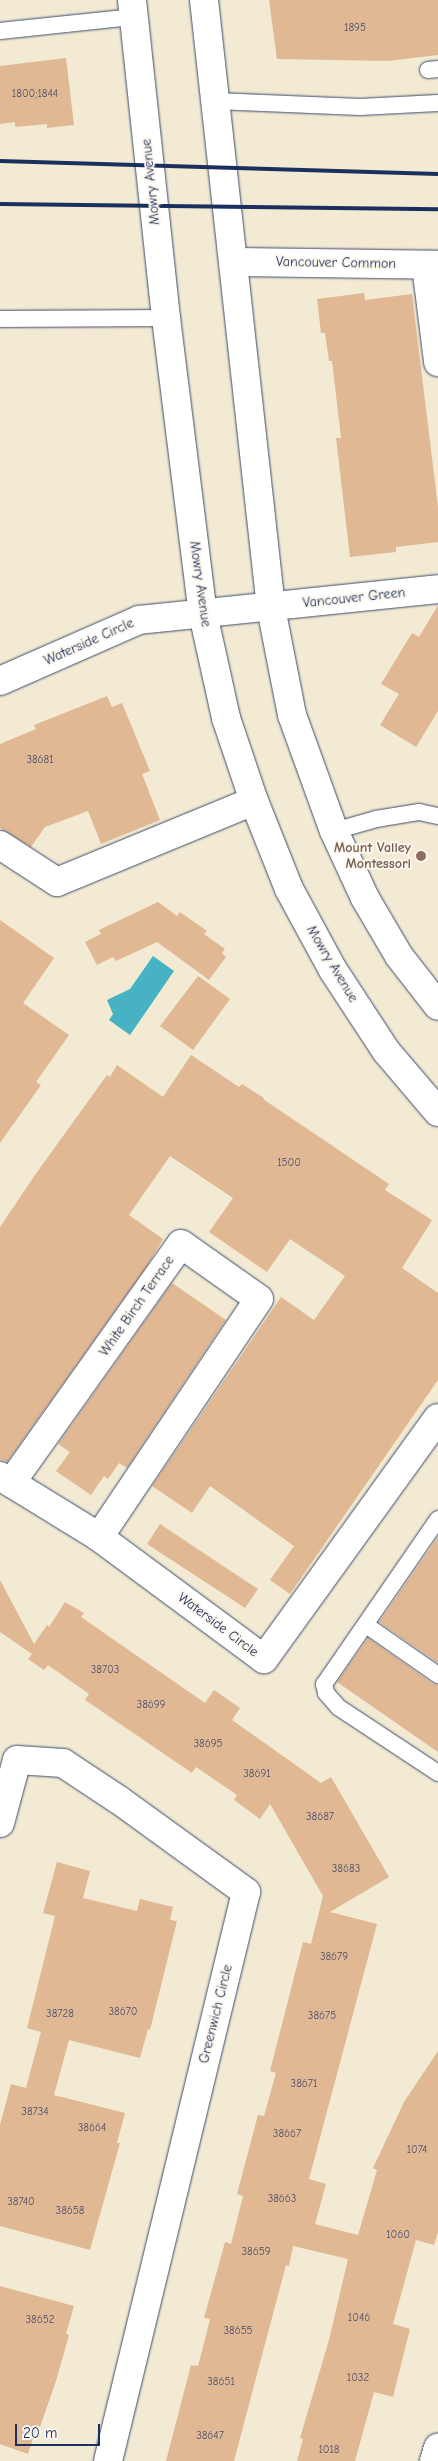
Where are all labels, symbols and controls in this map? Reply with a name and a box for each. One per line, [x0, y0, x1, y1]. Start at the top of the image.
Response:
house number: 1895 [344, 21, 366, 35]
house number: 1800;1844 [12, 87, 58, 101]
street label: Mowry Avenue [138, 138, 164, 226]
street label: Vancouver Common [276, 254, 396, 272]
street label: Mowry Avenue [186, 540, 214, 628]
street label: Vancouver Green [302, 584, 406, 612]
street label: Waterside Circle [42, 615, 136, 669]
house number: 38681 [26, 753, 54, 767]
place label: Mount Valley Montessori [334, 840, 411, 872]
marker: Mount Valley Montessori [415, 850, 427, 862]
street label: Mowry Avenue [303, 923, 361, 1005]
house number: 1500 [277, 1156, 301, 1170]
street label: White Birch Terrace [96, 1252, 178, 1360]
street label: Waterside Circle [174, 1589, 262, 1661]
house number: 38703 [91, 1663, 119, 1677]
house number: 38699 [137, 1698, 165, 1712]
house number: 38695 [194, 1737, 222, 1751]
house number: 38691 [243, 1767, 271, 1781]
house number: 38687 [306, 1810, 334, 1824]
house number: 38683 [332, 1862, 360, 1876]
house number: 38679 [320, 1950, 348, 1964]
street label: Greenwich Circle [196, 1963, 236, 2065]
house number: 38670 [108, 2005, 138, 2019]
house number: 38728 [46, 2007, 74, 2021]
house number: 38675 [308, 2009, 336, 2023]
house number: 38671 [291, 2077, 317, 2091]
house number: 38734 [21, 2105, 49, 2119]
house number: 38664 [78, 2121, 106, 2135]
house number: 38667 [273, 2127, 301, 2141]
house number: 1074 [407, 2143, 427, 2157]
house number: 38663 [268, 2192, 296, 2206]
house number: 38740 [7, 2195, 35, 2209]
house number: 38658 [56, 2204, 84, 2218]
house number: 1060 [386, 2228, 410, 2242]
house number: 38659 [242, 2245, 270, 2259]
house number: 1046 [348, 2311, 370, 2325]
house number: 38652 [26, 2313, 54, 2327]
house number: 38655 [223, 2324, 253, 2338]
house number: 1032 [347, 2371, 369, 2385]
house number: 38651 [207, 2375, 235, 2389]
scale bar [18, 2414, 102, 2446]
text: 20 m [23, 2424, 57, 2442]
house number: 38647 [196, 2429, 224, 2443]
house number: 1018 [318, 2443, 340, 2457]

